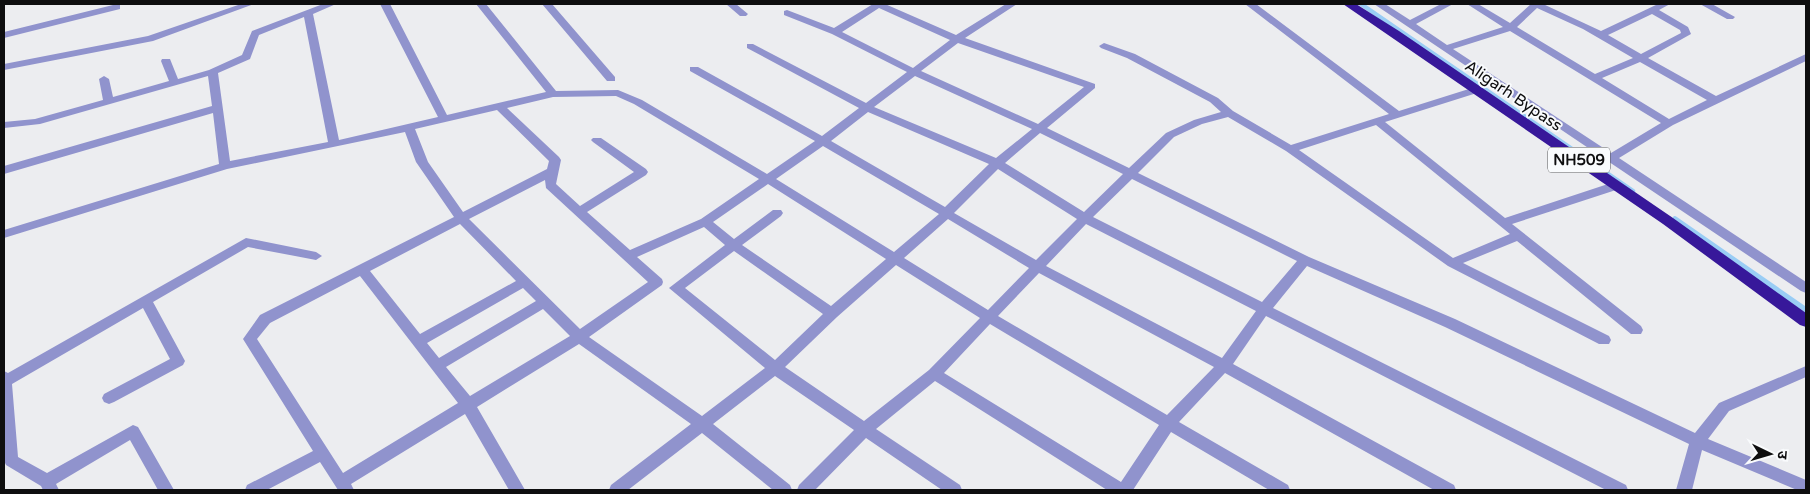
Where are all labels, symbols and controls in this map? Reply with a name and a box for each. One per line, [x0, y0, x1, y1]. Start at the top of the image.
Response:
street label: Aligarh Bypass [1461, 56, 1566, 136]
road number: NH509 [1548, 148, 1610, 172]
north arrow [1745, 429, 1795, 479]
text: उ [1774, 450, 1791, 461]

